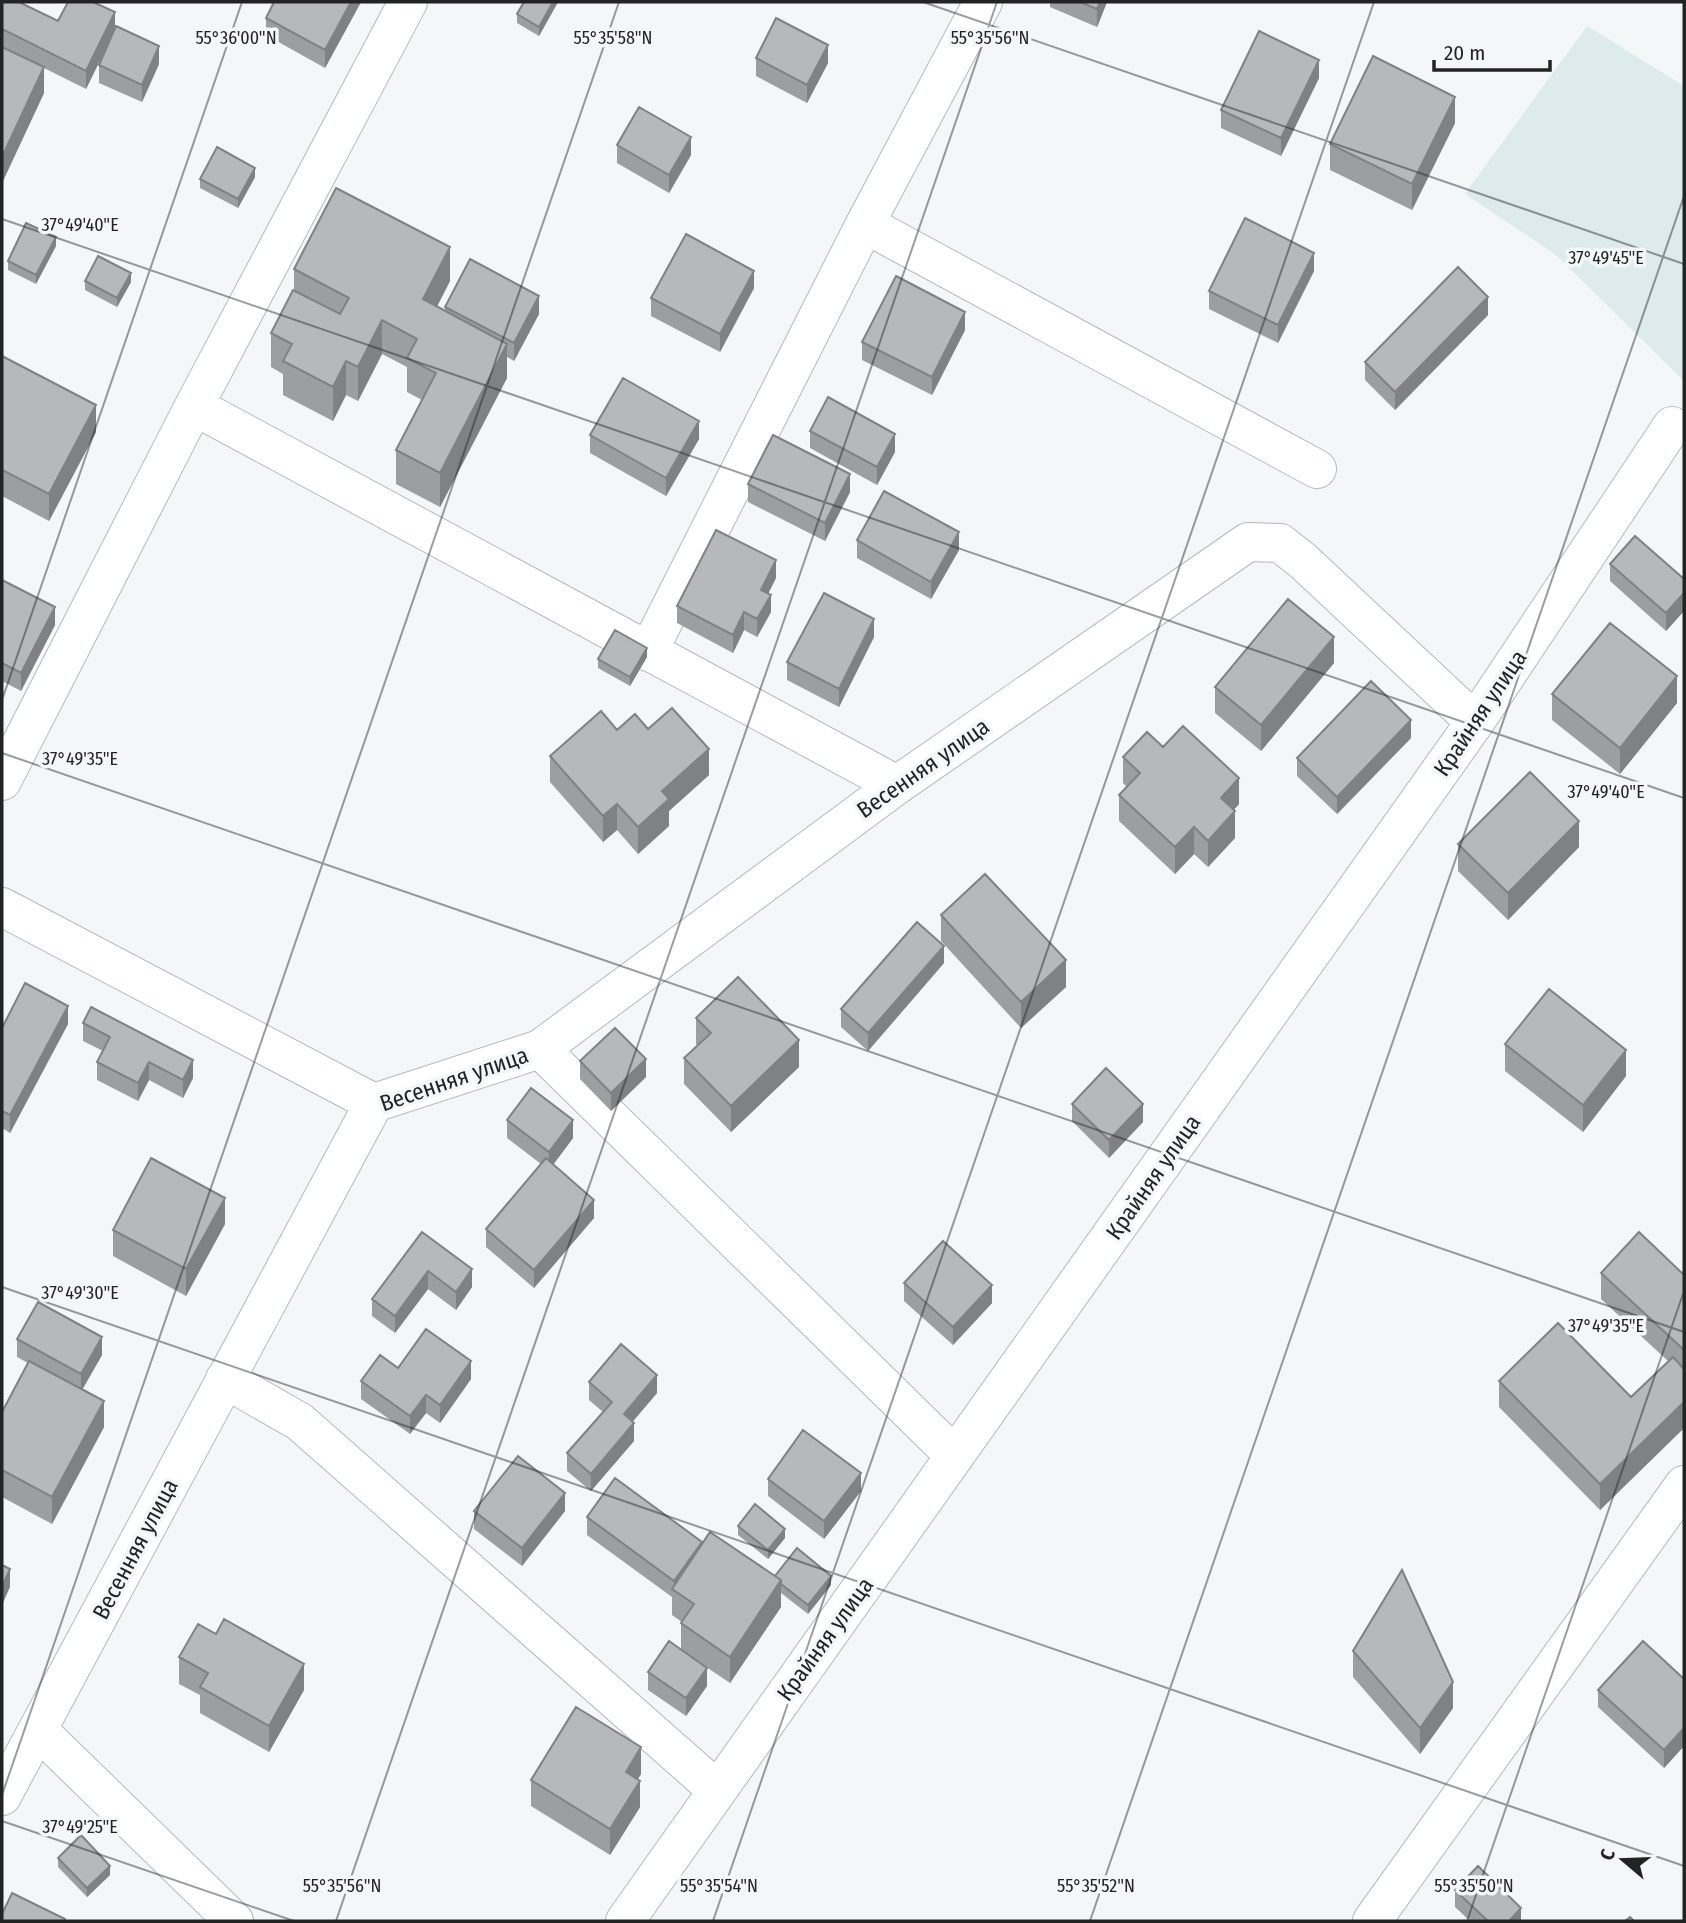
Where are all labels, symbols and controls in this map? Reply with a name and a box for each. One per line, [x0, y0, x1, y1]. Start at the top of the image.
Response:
text: 55°36'00"N [195, 27, 277, 49]
text: 55°35'58"N [574, 27, 652, 49]
text: 55°35'56"N [951, 27, 1029, 49]
scale bar [1434, 28, 1550, 72]
text: 20 m [1444, 40, 1485, 66]
text: 37°49'40"E [41, 214, 119, 236]
text: 37°49'45"E [1568, 247, 1644, 269]
street label: Крайняя улица [1428, 645, 1532, 781]
street label: Весенняя улица [851, 712, 995, 824]
text: 37°49'35"E [42, 748, 118, 770]
text: 37°49'40"E [1567, 781, 1645, 803]
street label: Весенняя улица [376, 1041, 532, 1117]
street label: Крайняя улица [1100, 1109, 1206, 1245]
text: 37°49'30"E [41, 1282, 119, 1304]
text: 37°49'35"E [1568, 1315, 1644, 1337]
street label: Весенняя улица [86, 1474, 184, 1624]
street label: Крайняя улица [771, 1572, 879, 1706]
text: 37°49'25"E [42, 1816, 118, 1838]
north arrow [1588, 1825, 1658, 1895]
text: С [1595, 1846, 1620, 1863]
text: 55°35'56"N [303, 1875, 381, 1897]
text: 55°35'54"N [680, 1875, 758, 1897]
text: 55°35'52"N [1057, 1875, 1135, 1897]
text: 55°35'50"N [1434, 1875, 1514, 1897]

